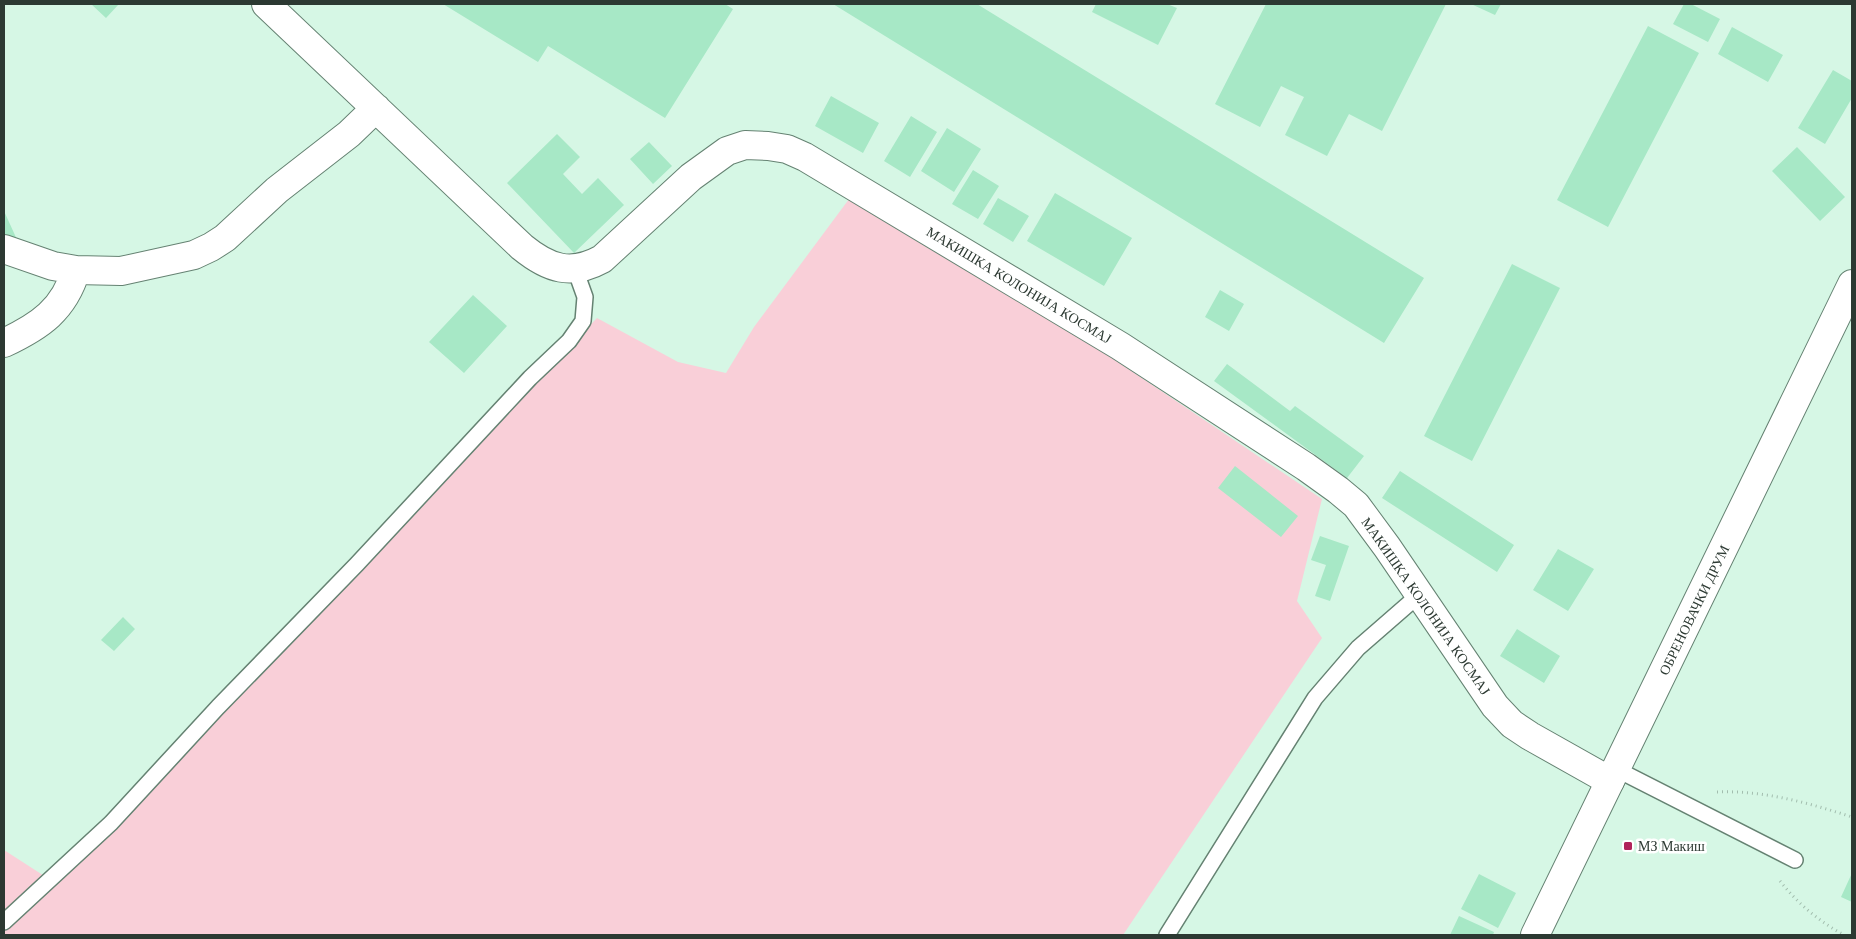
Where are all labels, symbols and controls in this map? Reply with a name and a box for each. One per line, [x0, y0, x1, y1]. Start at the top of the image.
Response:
street label: МАКИШКА КОЛОНИЈА КОСМАЈ [924, 224, 1114, 347]
street label: МАКИШКА КОЛОНИЈА КОСМАЈ [1358, 515, 1493, 698]
street label: ОБРЕНОВАЧКИ ДРУМ [1656, 542, 1733, 678]
place label: МЗ Макиш [1638, 839, 1705, 854]
marker: МЗ Макиш [1622, 840, 1634, 852]

